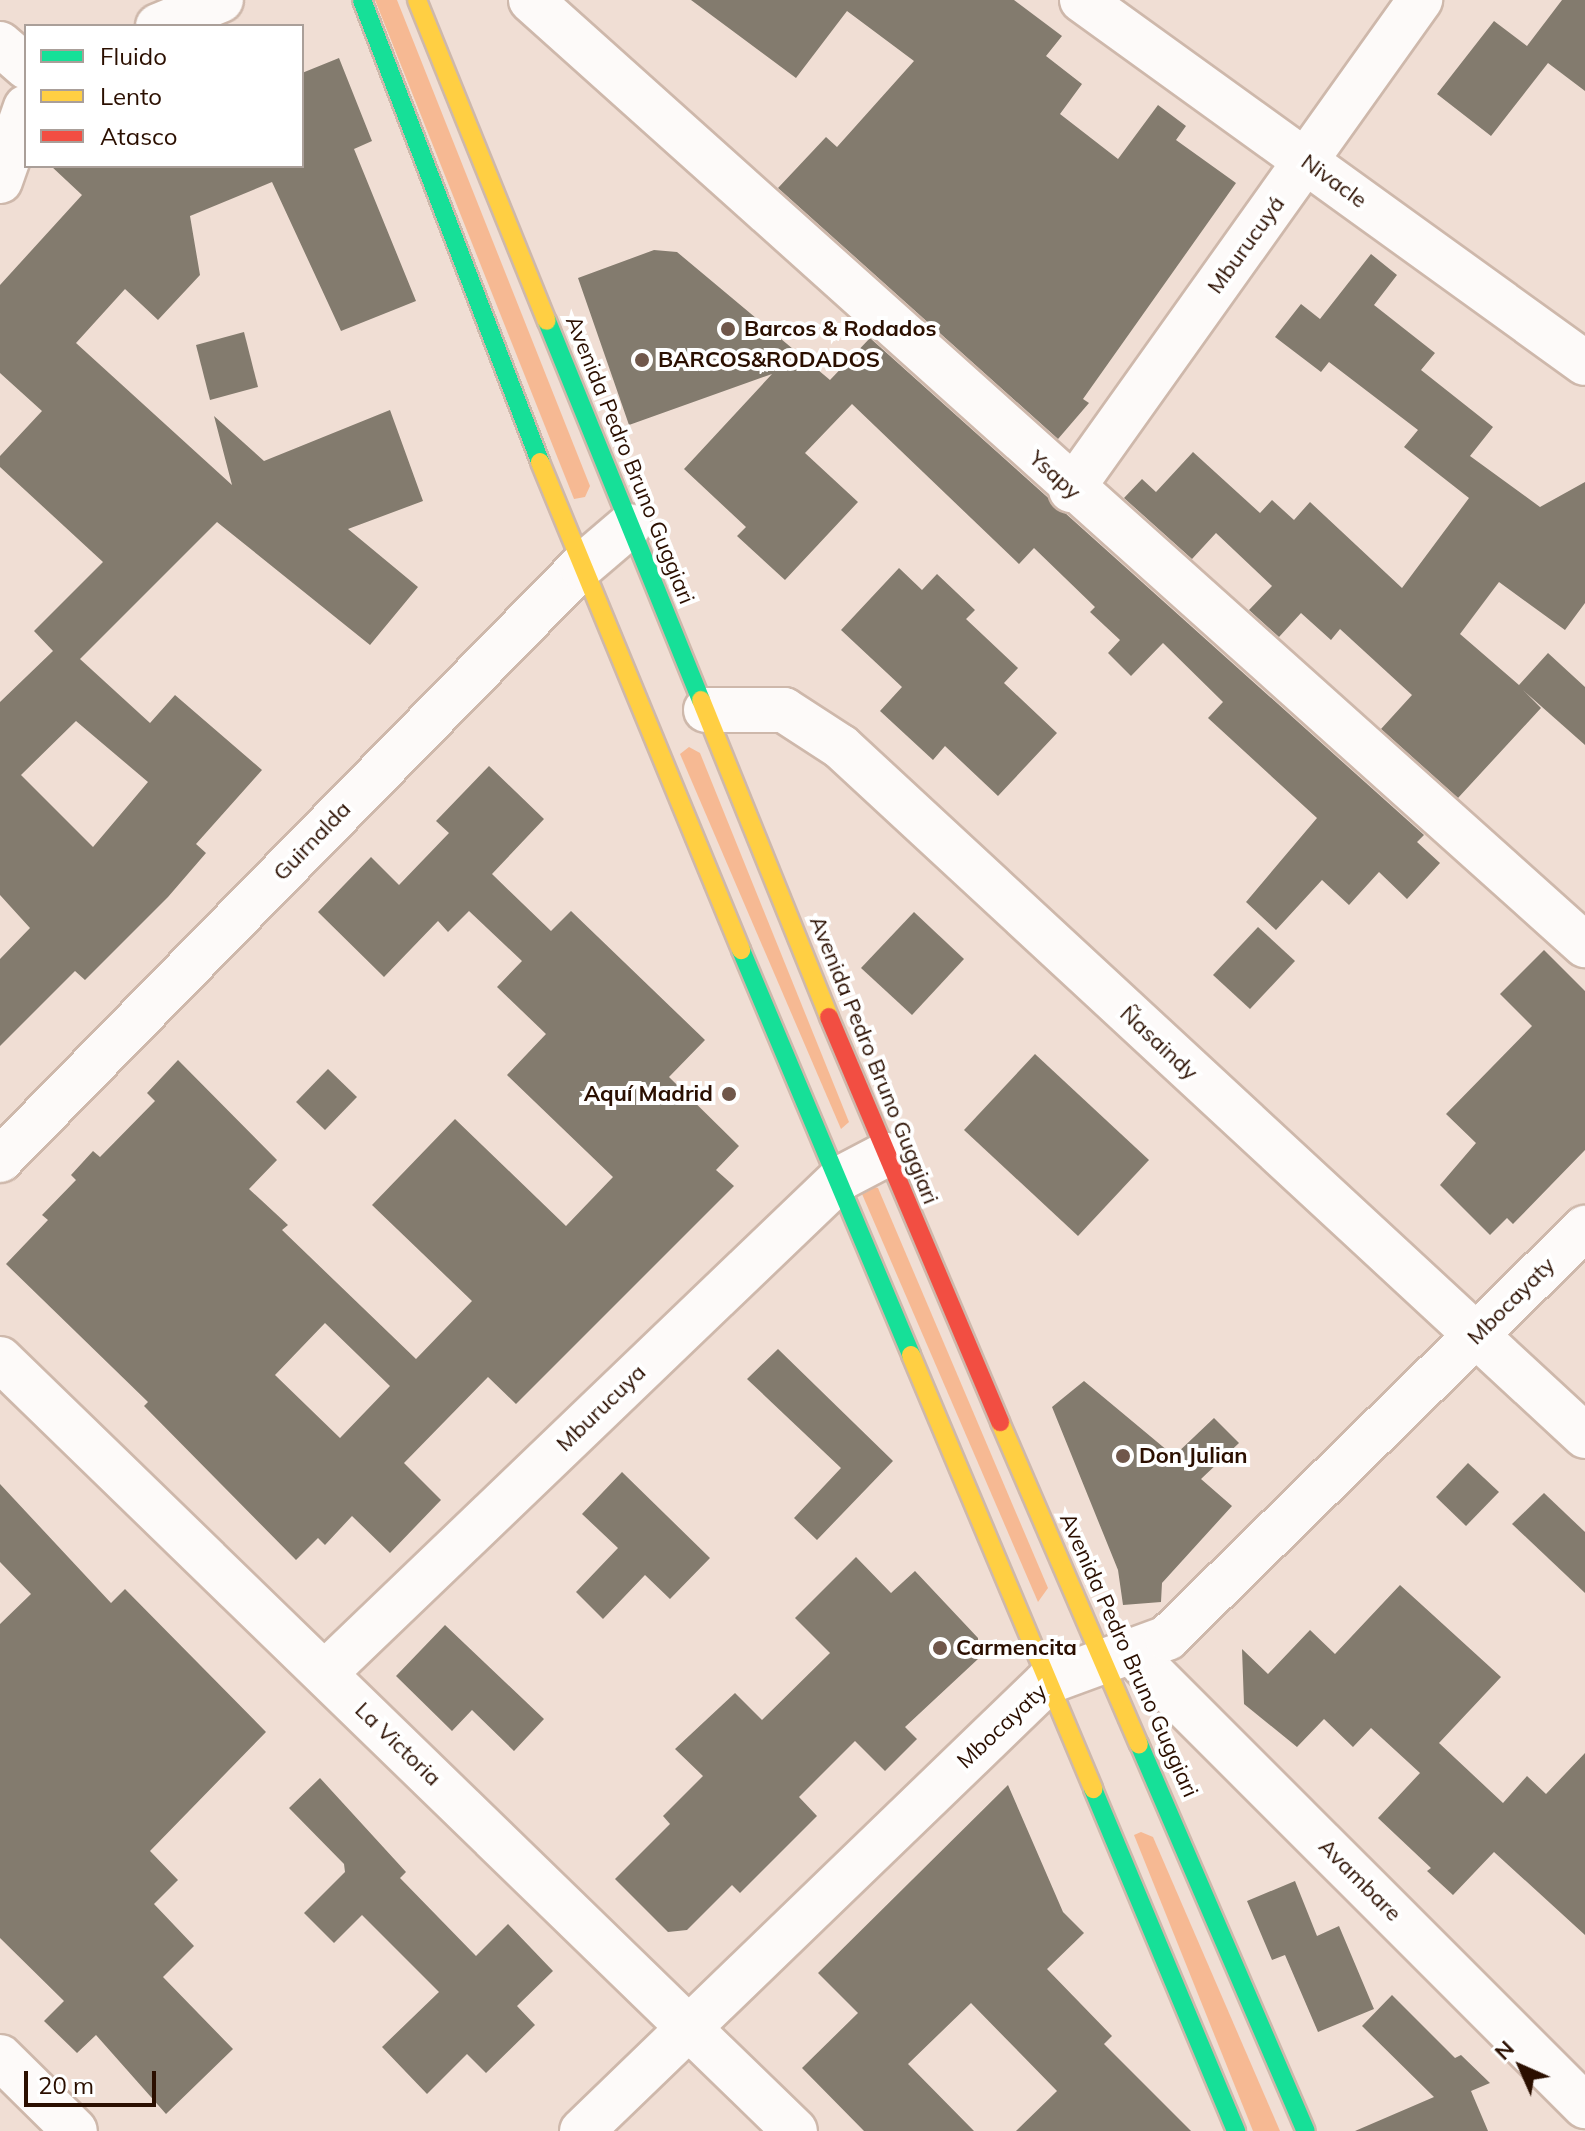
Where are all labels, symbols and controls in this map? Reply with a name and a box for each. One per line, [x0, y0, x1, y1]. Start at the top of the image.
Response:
legend [24, 24, 304, 168]
text: Fluido [100, 41, 167, 71]
text: Lento [100, 81, 162, 111]
text: Atasco [100, 121, 177, 151]
street label: Nivacle [1296, 148, 1372, 214]
street label: Mburucuyá [1202, 191, 1290, 299]
street label: Avenida Pedro Bruno Guggiari [560, 312, 700, 608]
place label: Barcos & Rodados [744, 316, 937, 342]
marker: Barcos & Rodados [719, 320, 737, 338]
place label: BARCOS&RODADOS [658, 347, 880, 373]
marker: BARCOS&RODADOS [633, 351, 651, 369]
street label: Ysapy [1024, 445, 1086, 505]
street label: Guirnalda [268, 796, 356, 886]
street label: Avenida Pedro Bruno Guggiari [804, 912, 944, 1208]
street label: Ñasaindy [1115, 1000, 1203, 1086]
place label: Aquí Madrid [584, 1081, 713, 1107]
marker: Aquí Madrid [720, 1085, 738, 1103]
street label: Mbocayaty [1462, 1252, 1560, 1350]
street label: Mburucuya [551, 1359, 651, 1457]
place label: Don Julian [1139, 1443, 1248, 1469]
marker: Don Julian [1114, 1447, 1132, 1465]
street label: Avenida Pedro Bruno Guggiari [1054, 1509, 1204, 1801]
place label: Carmencita [956, 1635, 1077, 1661]
marker: Carmencita [931, 1639, 949, 1657]
street label: Mbocayaty [952, 1678, 1052, 1774]
street label: La Victoria [350, 1697, 446, 1791]
street label: Avambare [1313, 1833, 1407, 1927]
north arrow [1481, 2027, 1561, 2107]
text: N [1488, 2034, 1520, 2066]
scale bar [28, 2055, 160, 2105]
text: 20 m [38, 2070, 94, 2100]

